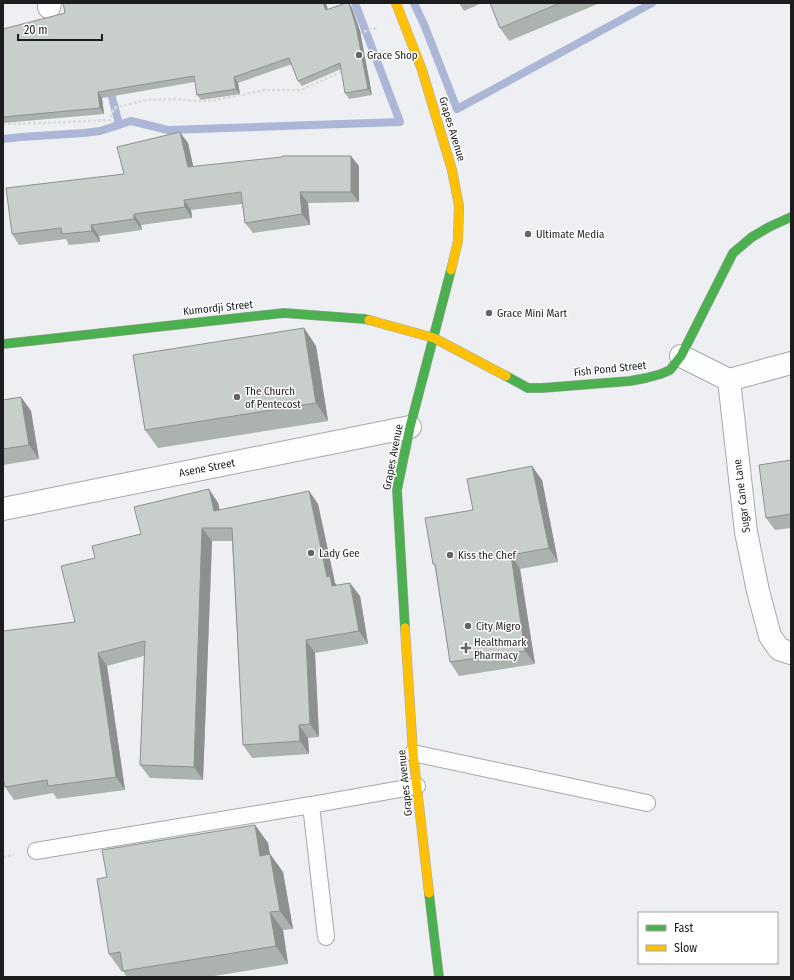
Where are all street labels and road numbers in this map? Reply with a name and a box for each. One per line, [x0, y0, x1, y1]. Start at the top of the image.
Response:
street label: Grapes Avenue [436, 95, 468, 163]
street label: Kumordji Street [182, 298, 254, 318]
street label: Fish Pond Street [573, 359, 647, 379]
street label: Grapes Avenue [380, 423, 406, 491]
street label: Asene Street [178, 456, 236, 480]
street label: Sugar Cane Lane [731, 458, 753, 534]
street label: Grapes Avenue [395, 749, 415, 817]

